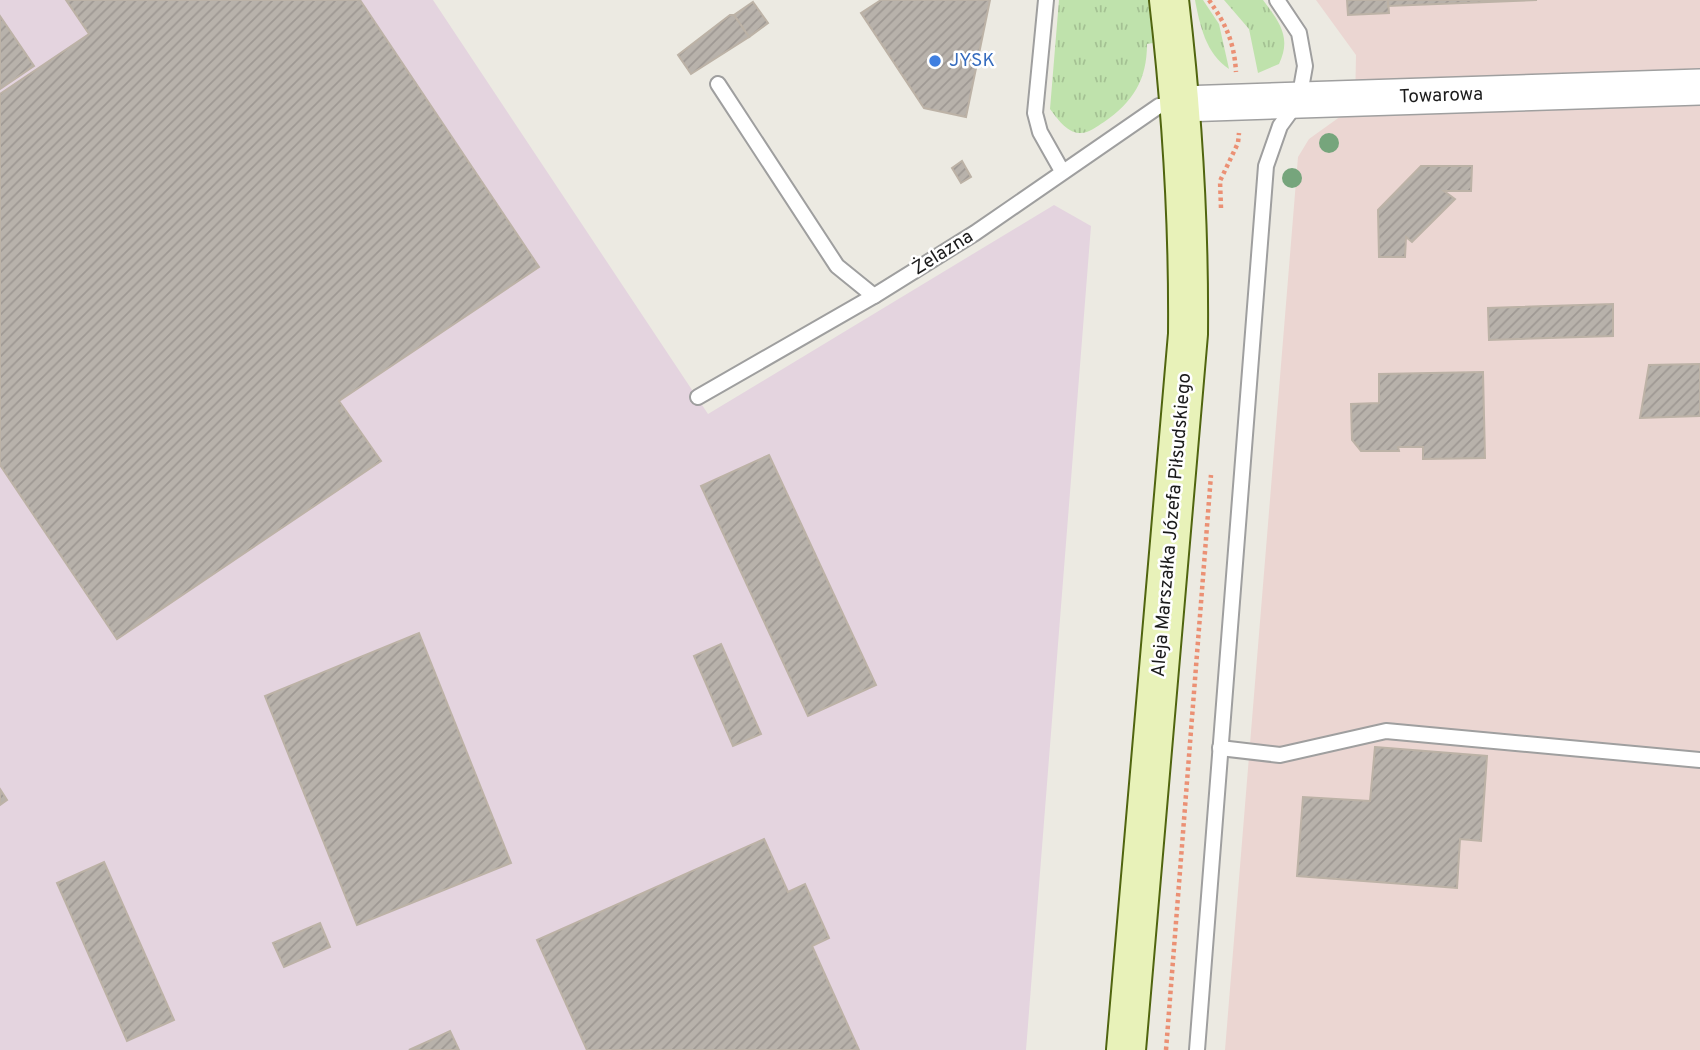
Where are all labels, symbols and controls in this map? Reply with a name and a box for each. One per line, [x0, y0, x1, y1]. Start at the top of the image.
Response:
place label: JYSK [949, 49, 995, 73]
marker: JYSK [927, 53, 943, 69]
street label: Towarowa [1399, 83, 1483, 109]
street label: Żelazna [907, 224, 978, 281]
street label: Aleja Marszałka Józefa Piłsudskiego [1147, 372, 1197, 678]

